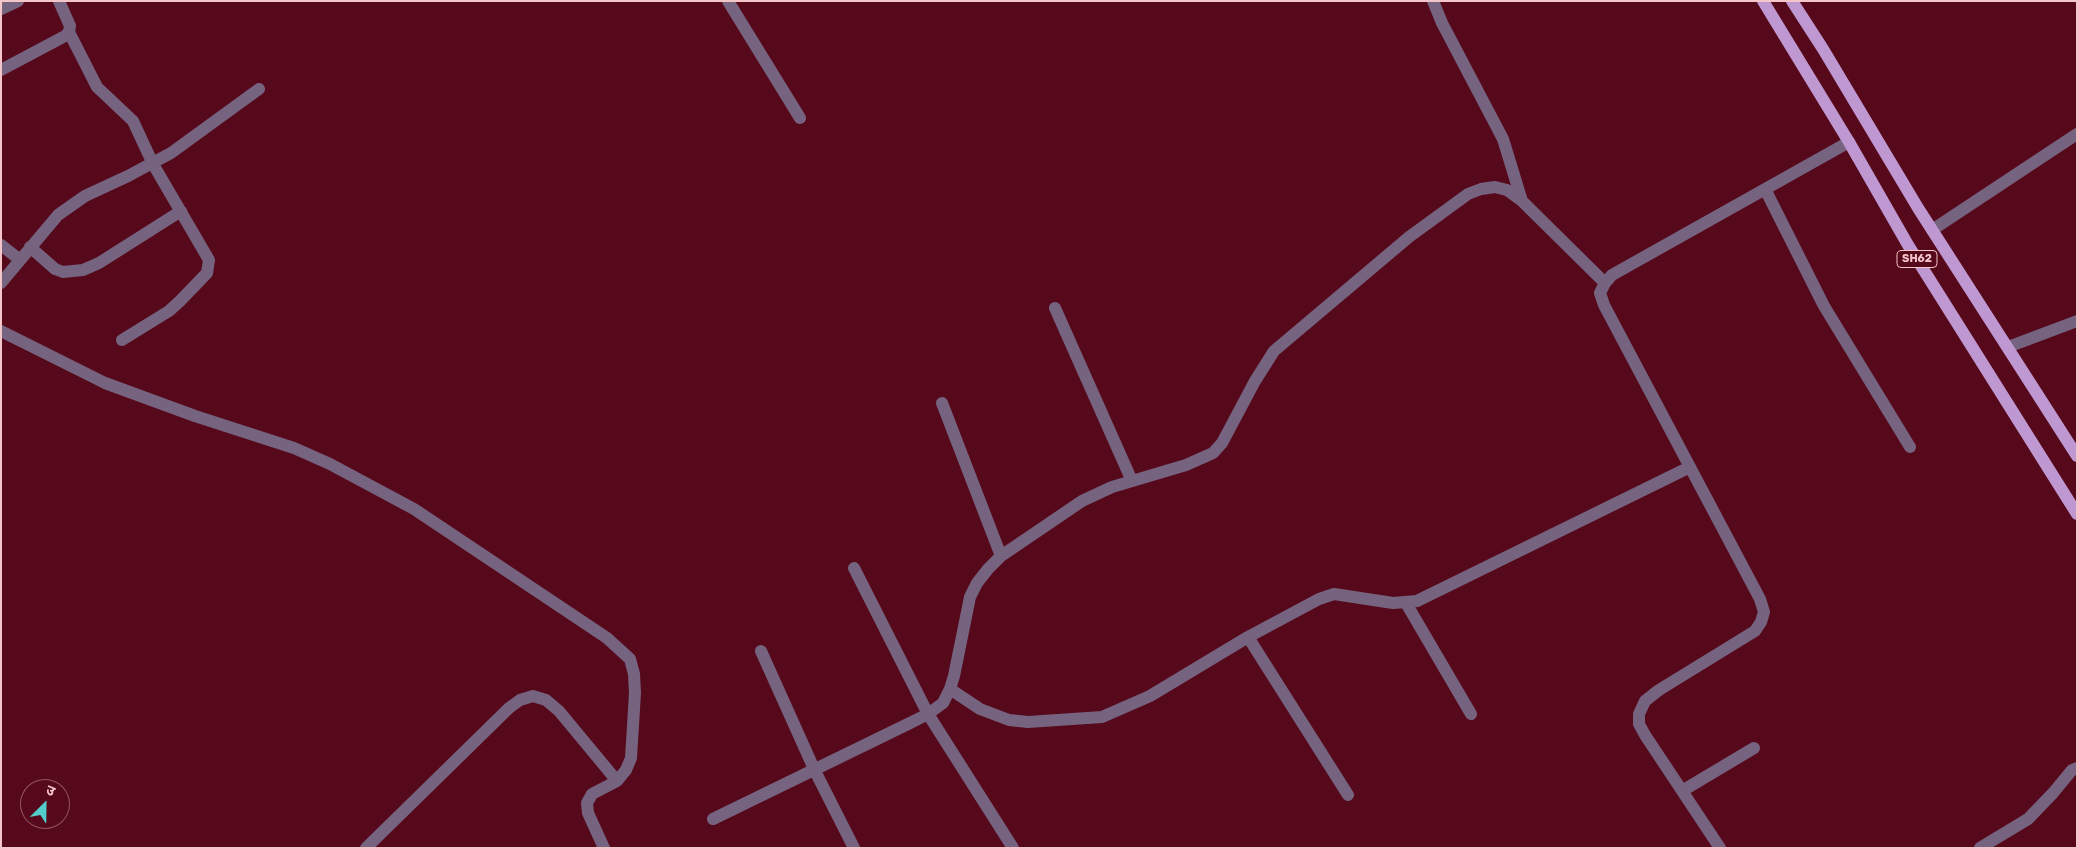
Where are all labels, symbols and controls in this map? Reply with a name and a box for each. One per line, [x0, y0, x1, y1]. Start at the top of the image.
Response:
road number: SH62 [1897, 250, 1937, 268]
north arrow [20, 779, 70, 829]
text: उ [44, 781, 58, 800]

